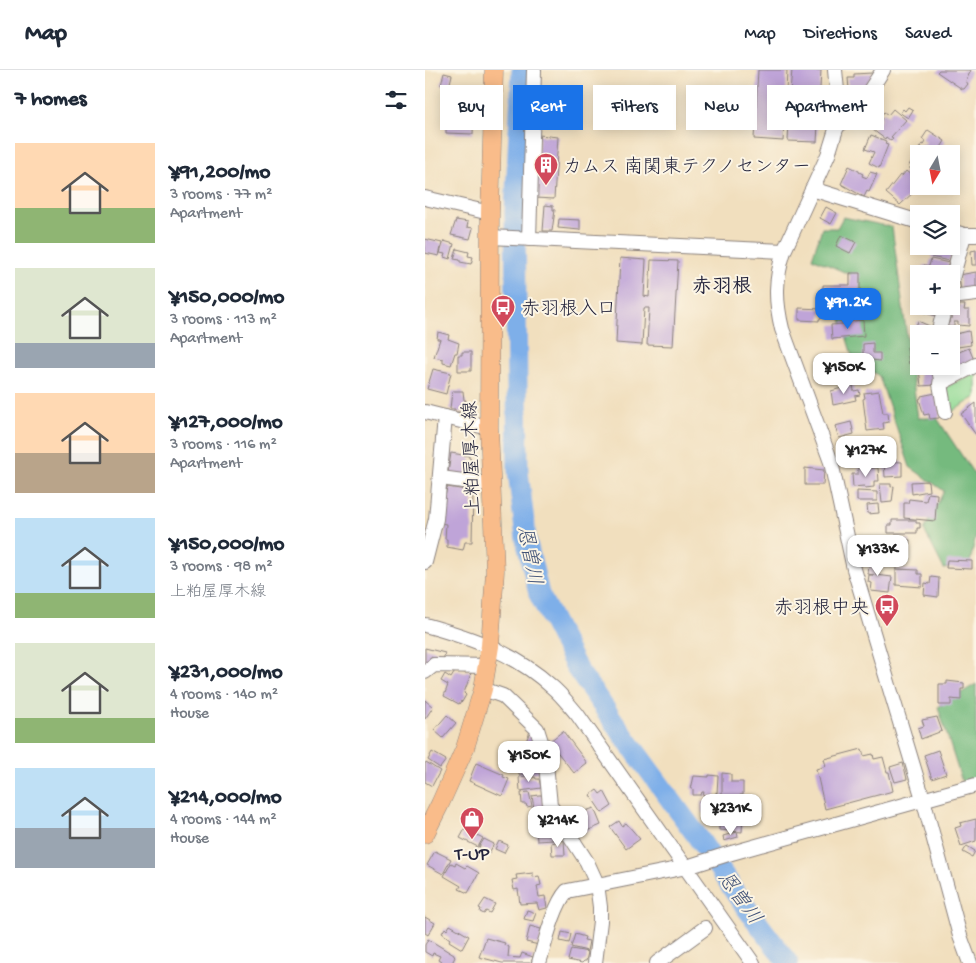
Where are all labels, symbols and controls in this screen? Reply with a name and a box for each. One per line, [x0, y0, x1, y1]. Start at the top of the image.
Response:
text: Map [25, 20, 67, 49]
text: Map [744, 24, 776, 45]
text: Directions [804, 24, 877, 45]
text: Saved [905, 24, 951, 45]
chip: Buy [440, 85, 503, 130]
chip: Rent [513, 85, 583, 130]
chip: Filters [593, 85, 676, 130]
chip: New [686, 85, 757, 130]
chip: Apartment [767, 85, 884, 130]
icon: filters [382, 86, 410, 114]
text: 7 homes [15, 88, 87, 113]
north arrow [910, 145, 960, 195]
map controls [910, 145, 960, 375]
building icon: カムス 南関東テクノセンター [533, 152, 559, 186]
place label: カムス 南関東テクノセンター [563, 156, 811, 180]
text: ¥91,200/mo [170, 161, 270, 186]
icon: home [55, 163, 115, 223]
text: 3 rooms · 77 m² [170, 186, 272, 205]
text: Apartment [170, 205, 242, 224]
button: layers [910, 205, 960, 255]
button: + [910, 265, 960, 315]
district label: 赤羽根 [692, 275, 752, 300]
text: ¥150,000/mo [170, 286, 284, 311]
icon: home [55, 288, 115, 348]
pin: ¥91.2K [807, 288, 889, 330]
bus stop icon: 赤羽根入口 [490, 294, 516, 328]
text: ¥91.2K [826, 294, 870, 313]
place label: 赤羽根入口 [521, 298, 616, 322]
text: 3 rooms · 113 m² [170, 311, 277, 330]
button: − [910, 325, 960, 375]
text: Apartment [170, 330, 242, 349]
pin: ¥150K [809, 352, 879, 395]
text: ¥150K [824, 359, 864, 378]
street label: 上粕屋厚木線 [459, 401, 487, 515]
text: ¥127,000/mo [170, 411, 283, 436]
icon: home [55, 413, 115, 473]
text: 3 rooms · 116 m² [170, 436, 277, 455]
pin: ¥127K [831, 436, 901, 478]
text: ¥127K [847, 442, 885, 461]
text: Apartment [170, 455, 242, 474]
water label: 恩曽川 [511, 524, 547, 587]
text: ¥150,000/mo [170, 533, 284, 558]
pin: ¥133K [843, 534, 913, 577]
icon: home [55, 538, 115, 598]
text: ¥133K [858, 541, 898, 560]
text: 3 rooms · 98 m² [170, 558, 272, 577]
text: 上粕屋厚木線 [170, 584, 266, 603]
bus stop icon: 赤羽根中央 [874, 593, 900, 627]
place label: 赤羽根中央 [774, 597, 869, 621]
text: ¥231,000/mo [170, 661, 283, 686]
icon: home [55, 663, 115, 723]
text: 4 rooms · 140 m² [170, 686, 278, 705]
text: House [170, 705, 209, 724]
pin: ¥150K [494, 740, 564, 783]
text: ¥150K [509, 747, 549, 766]
text: ¥214,000/mo [170, 786, 282, 811]
icon: home [55, 788, 115, 848]
pin: ¥231K [696, 794, 766, 836]
text: ¥231K [712, 800, 750, 819]
shop icon: T-UP [459, 806, 485, 840]
pin: ¥214K [523, 806, 593, 848]
text: 4 rooms · 144 m² [170, 811, 277, 830]
text: ¥214K [539, 812, 577, 831]
text: House [170, 830, 209, 849]
place label: T-UP [454, 844, 490, 867]
water label: 恩曽川 [711, 867, 767, 930]

